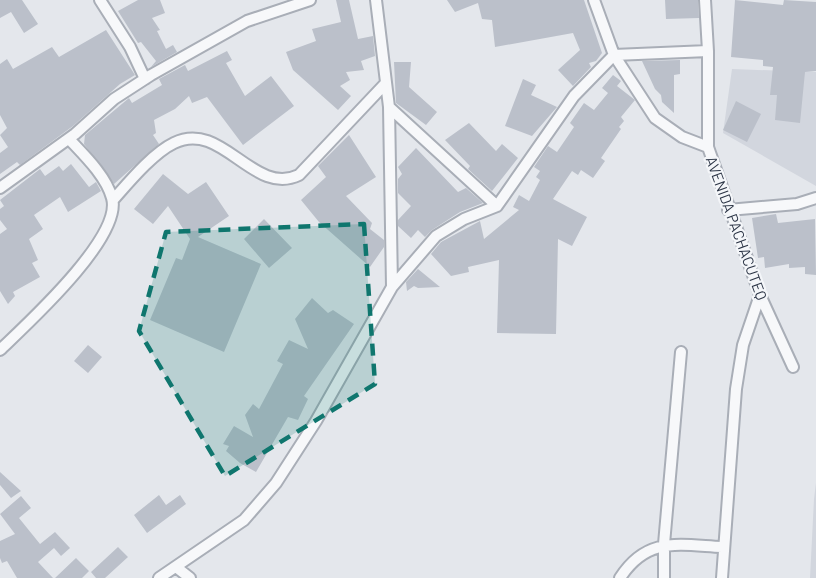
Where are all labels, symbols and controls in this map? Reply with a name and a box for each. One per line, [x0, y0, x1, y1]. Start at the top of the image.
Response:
street label: AVENIDA PACHACUTEQ [703, 154, 771, 302]

